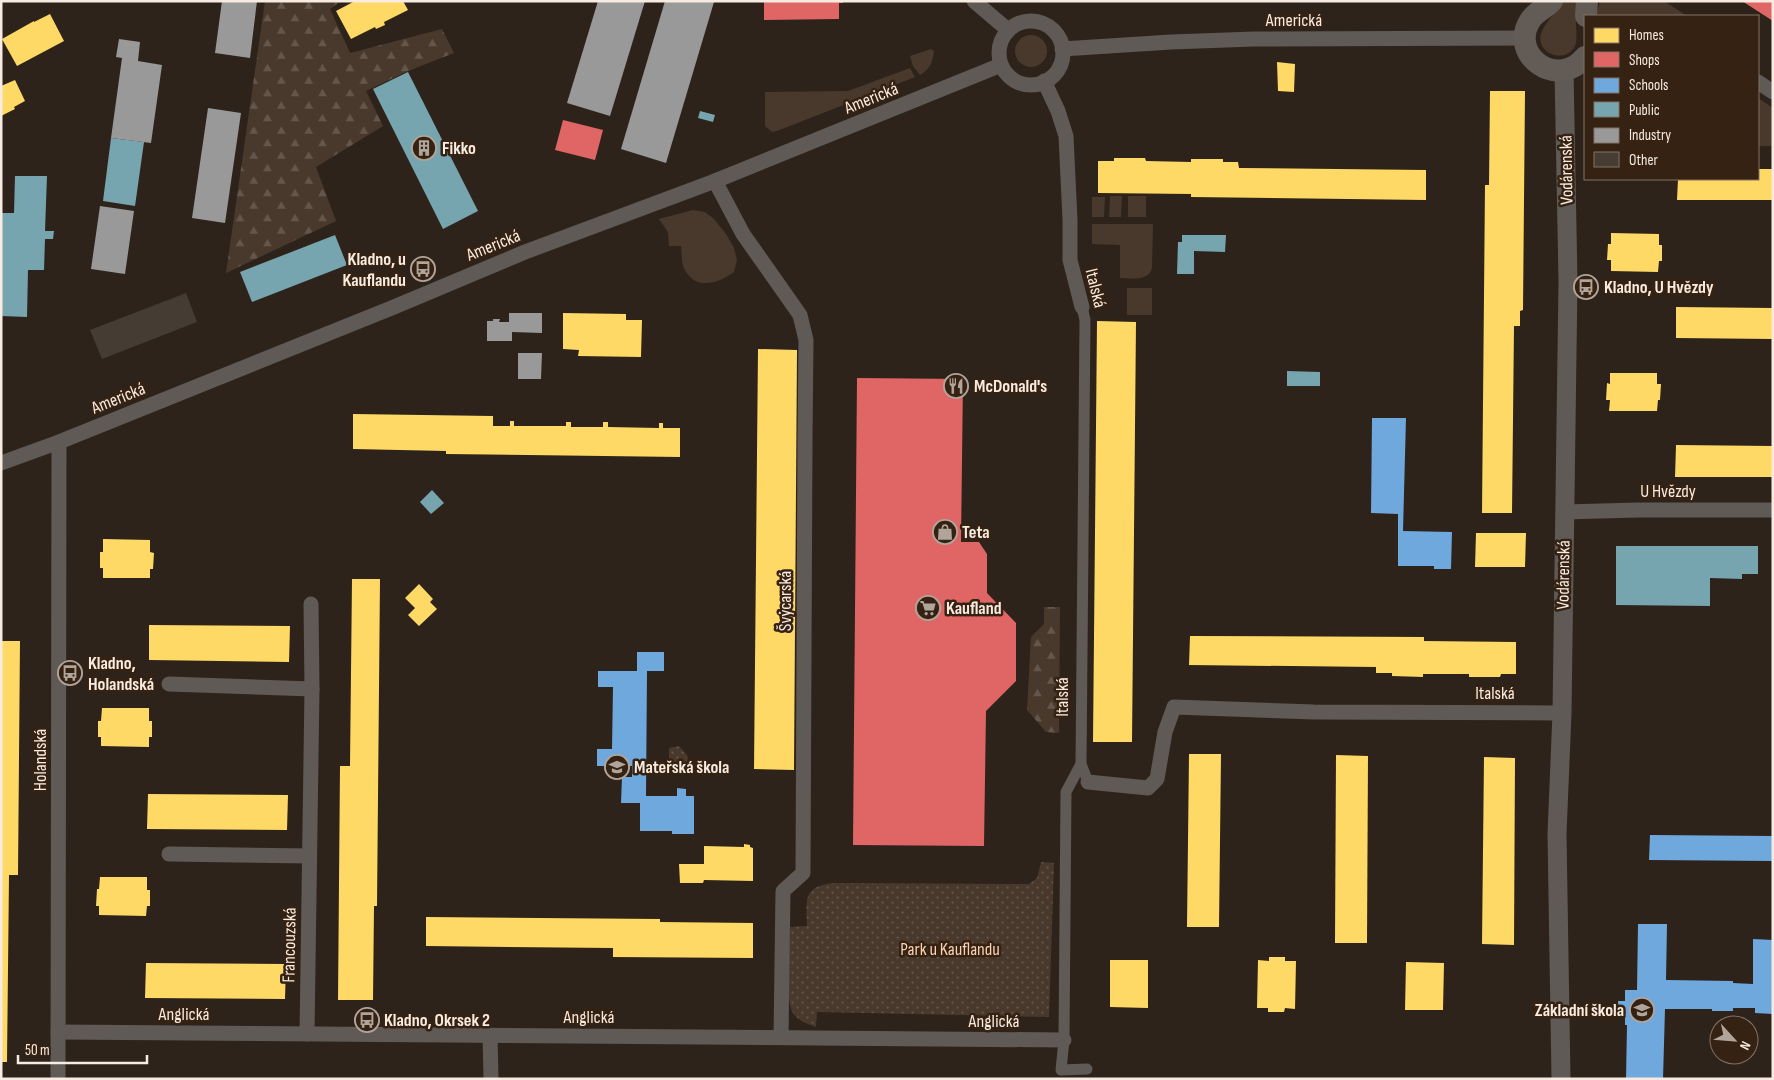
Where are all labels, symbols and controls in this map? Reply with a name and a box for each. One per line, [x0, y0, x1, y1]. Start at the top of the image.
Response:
street label: Americká [1265, 10, 1322, 31]
legend [1584, 15, 1759, 180]
text: Homes [1629, 26, 1664, 45]
text: Shops [1629, 51, 1660, 70]
text: Schools [1629, 76, 1668, 95]
street label: Americká [840, 78, 901, 119]
text: Public [1629, 101, 1660, 120]
text: Industry [1629, 126, 1671, 145]
building icon: Fikko [411, 135, 437, 161]
street label: Vodárenská [1555, 135, 1578, 205]
place label: Fikko [442, 138, 476, 159]
text: Other [1629, 151, 1658, 170]
street label: Americká [462, 225, 523, 266]
place label: Kladno, u Kauflandu [343, 249, 406, 291]
bus stop icon: Kladno, u Kauflandu [410, 256, 436, 282]
street label: Italská [1081, 266, 1111, 310]
bus stop icon: Kladno, U Hvězdy [1573, 274, 1599, 300]
place label: Kladno, U Hvězdy [1604, 277, 1714, 298]
restaurant icon: McDonald's [943, 373, 969, 399]
place label: McDonald's [974, 376, 1047, 397]
street label: Americká [87, 378, 148, 419]
street label: U Hvězdy [1640, 481, 1696, 502]
shop icon: Teta [932, 519, 958, 545]
place label: Teta [962, 522, 990, 543]
street label: Vodárenská [1552, 540, 1575, 610]
street label: Švýcarská [775, 571, 796, 631]
supermarket icon: Kaufland [915, 595, 941, 621]
place label: Kaufland [946, 598, 1002, 619]
place label: Kladno, Holandská [88, 653, 154, 695]
bus stop icon: Kladno, Holandská [57, 660, 83, 686]
street label: Italská [1052, 677, 1073, 717]
street label: Italská [1475, 683, 1515, 704]
street label: Holandská [30, 729, 51, 791]
school or university icon: Mateřská škola [604, 754, 630, 780]
place label: Mateřská škola [634, 757, 729, 778]
street label: Francouzská [278, 907, 301, 983]
park label: Park u Kauflandu [900, 939, 1000, 960]
school or university icon: Základní škola [1629, 997, 1655, 1023]
place label: Základní škola [1535, 1000, 1624, 1021]
street label: Anglická [157, 1004, 210, 1025]
bus stop icon: Kladno, Okrsek 2 [354, 1007, 380, 1033]
street label: Anglická [562, 1007, 615, 1028]
place label: Kladno, Okrsek 2 [384, 1010, 490, 1031]
street label: Anglická [967, 1011, 1020, 1032]
north arrow [1709, 1015, 1759, 1065]
scale bar [18, 1032, 146, 1064]
text: N [1736, 1038, 1755, 1053]
text: 50 m [25, 1041, 50, 1060]

